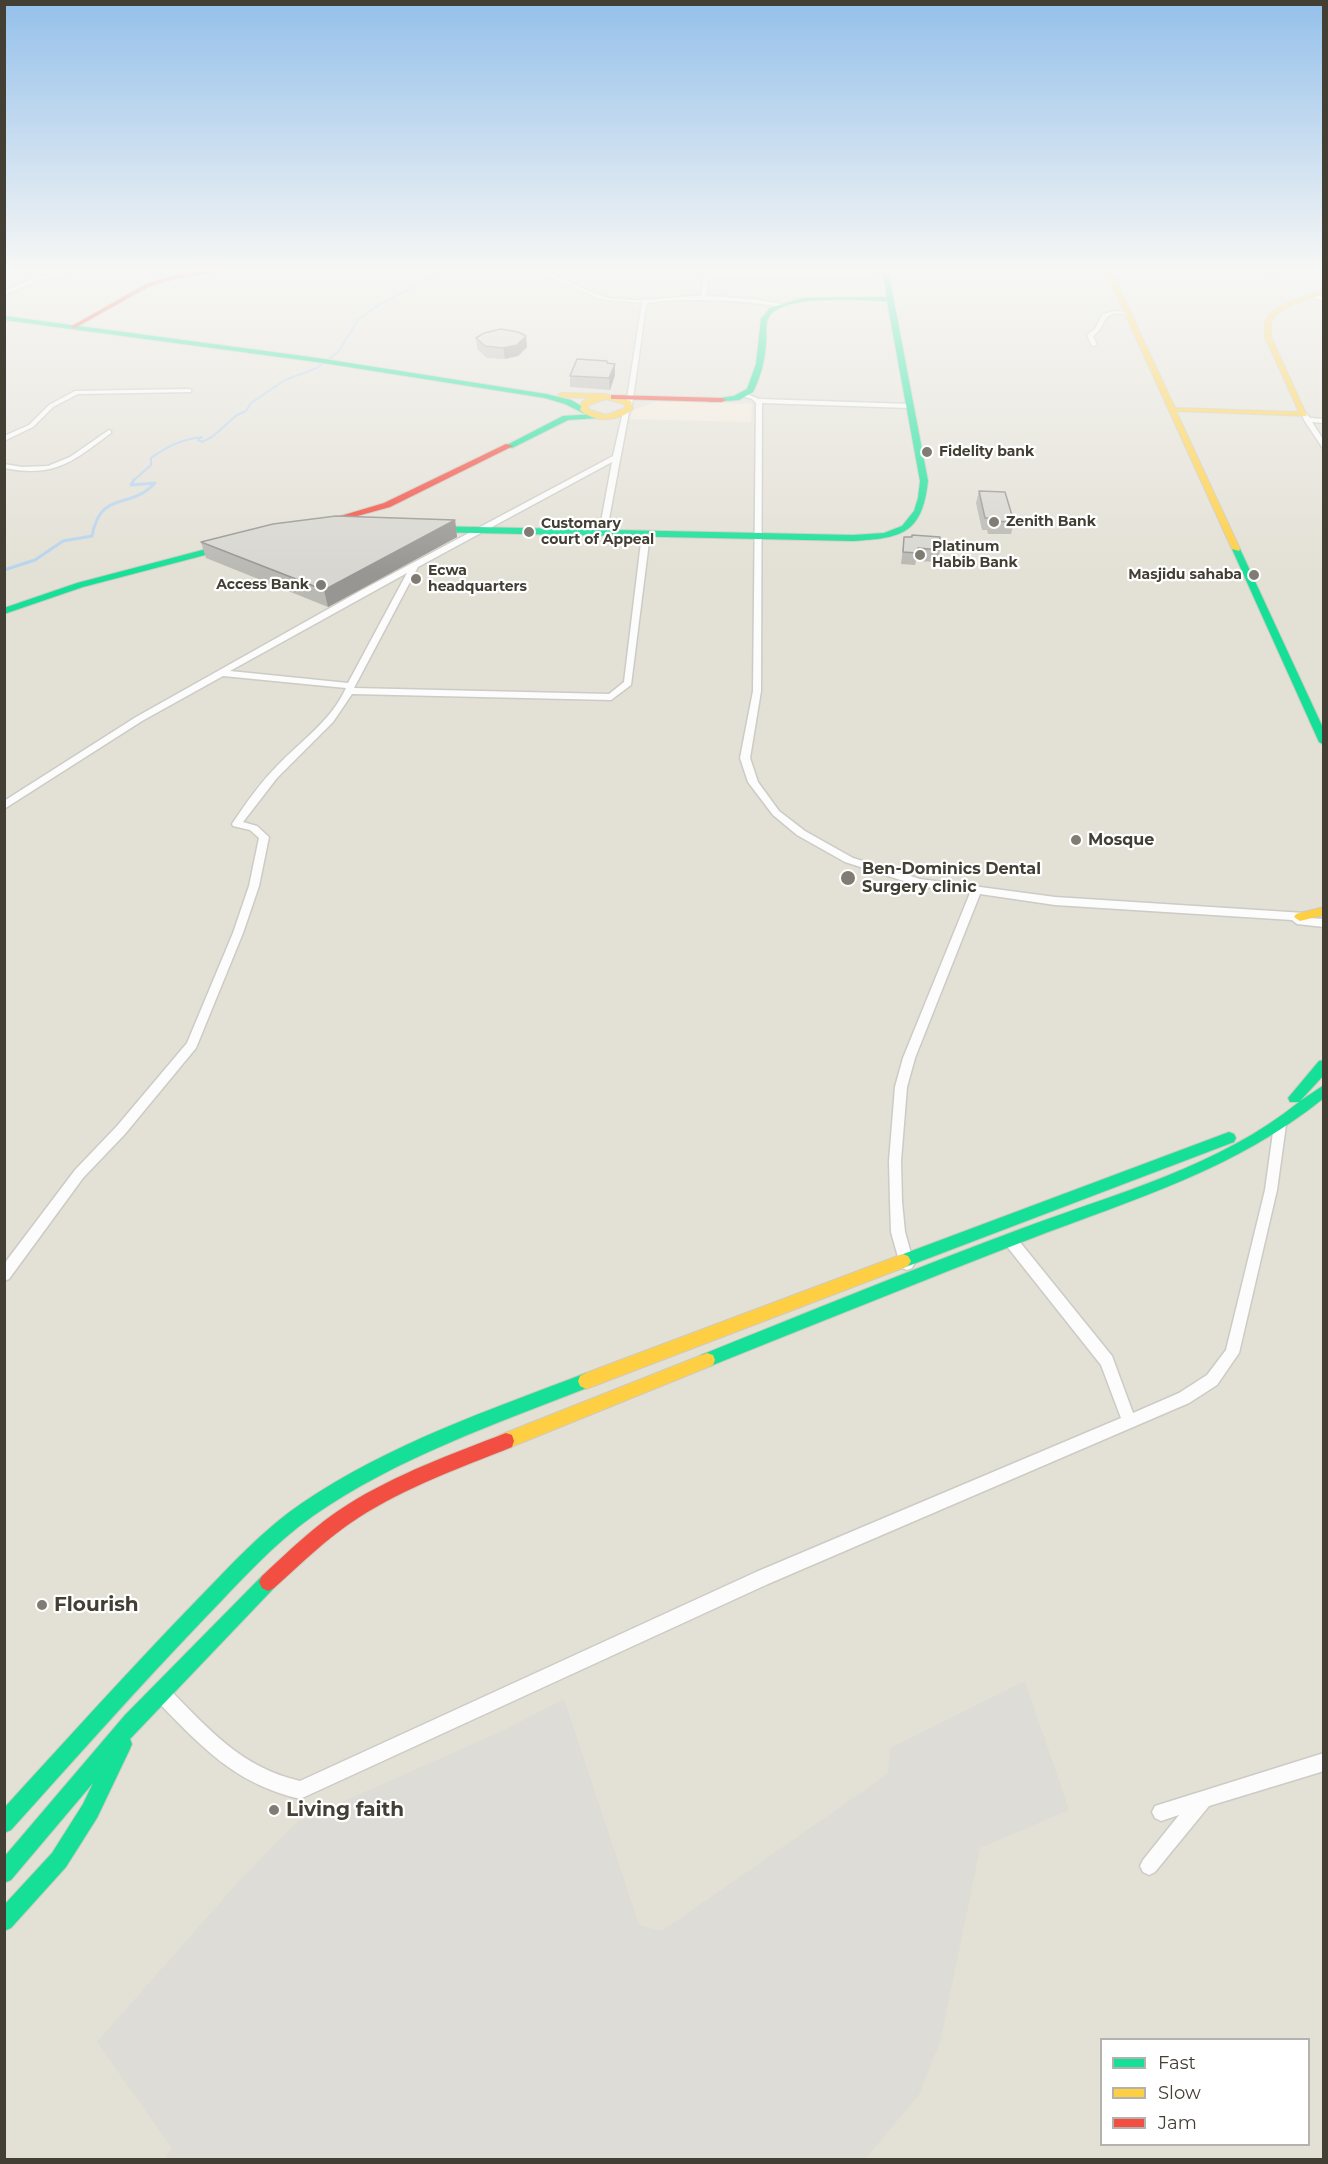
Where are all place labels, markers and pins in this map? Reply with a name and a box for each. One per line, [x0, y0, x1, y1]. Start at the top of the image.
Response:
place label: Fidelity bank [939, 444, 1034, 460]
marker: Fidelity bank [920, 445, 934, 459]
place label: Zenith Bank [1006, 514, 1096, 530]
marker: Zenith Bank [987, 515, 1001, 529]
place label: Customary court of Appeal [541, 516, 654, 548]
marker: Customary court of Appeal [522, 525, 536, 539]
place label: Platinum Habib Bank [932, 539, 1018, 572]
marker: Platinum Habib Bank [913, 548, 927, 562]
place label: Ecwa headquarters [428, 563, 527, 596]
place label: Masjidu sahaba [1128, 567, 1242, 583]
marker: Masjidu sahaba [1247, 568, 1261, 582]
marker: Ecwa headquarters [409, 572, 423, 586]
place label: Access Bank [216, 577, 309, 593]
marker: Access Bank [314, 578, 328, 592]
place label: Mosque [1088, 830, 1154, 850]
marker: Mosque [1069, 833, 1083, 847]
place label: Ben-Dominics Dental Surgery clinic [862, 859, 1041, 897]
marker: Ben-Dominics Dental Surgery clinic [839, 869, 857, 887]
place label: Flourish [54, 1593, 139, 1617]
marker: Flourish [35, 1598, 49, 1612]
place label: Living faith [286, 1798, 404, 1822]
marker: Living faith [267, 1803, 281, 1817]

